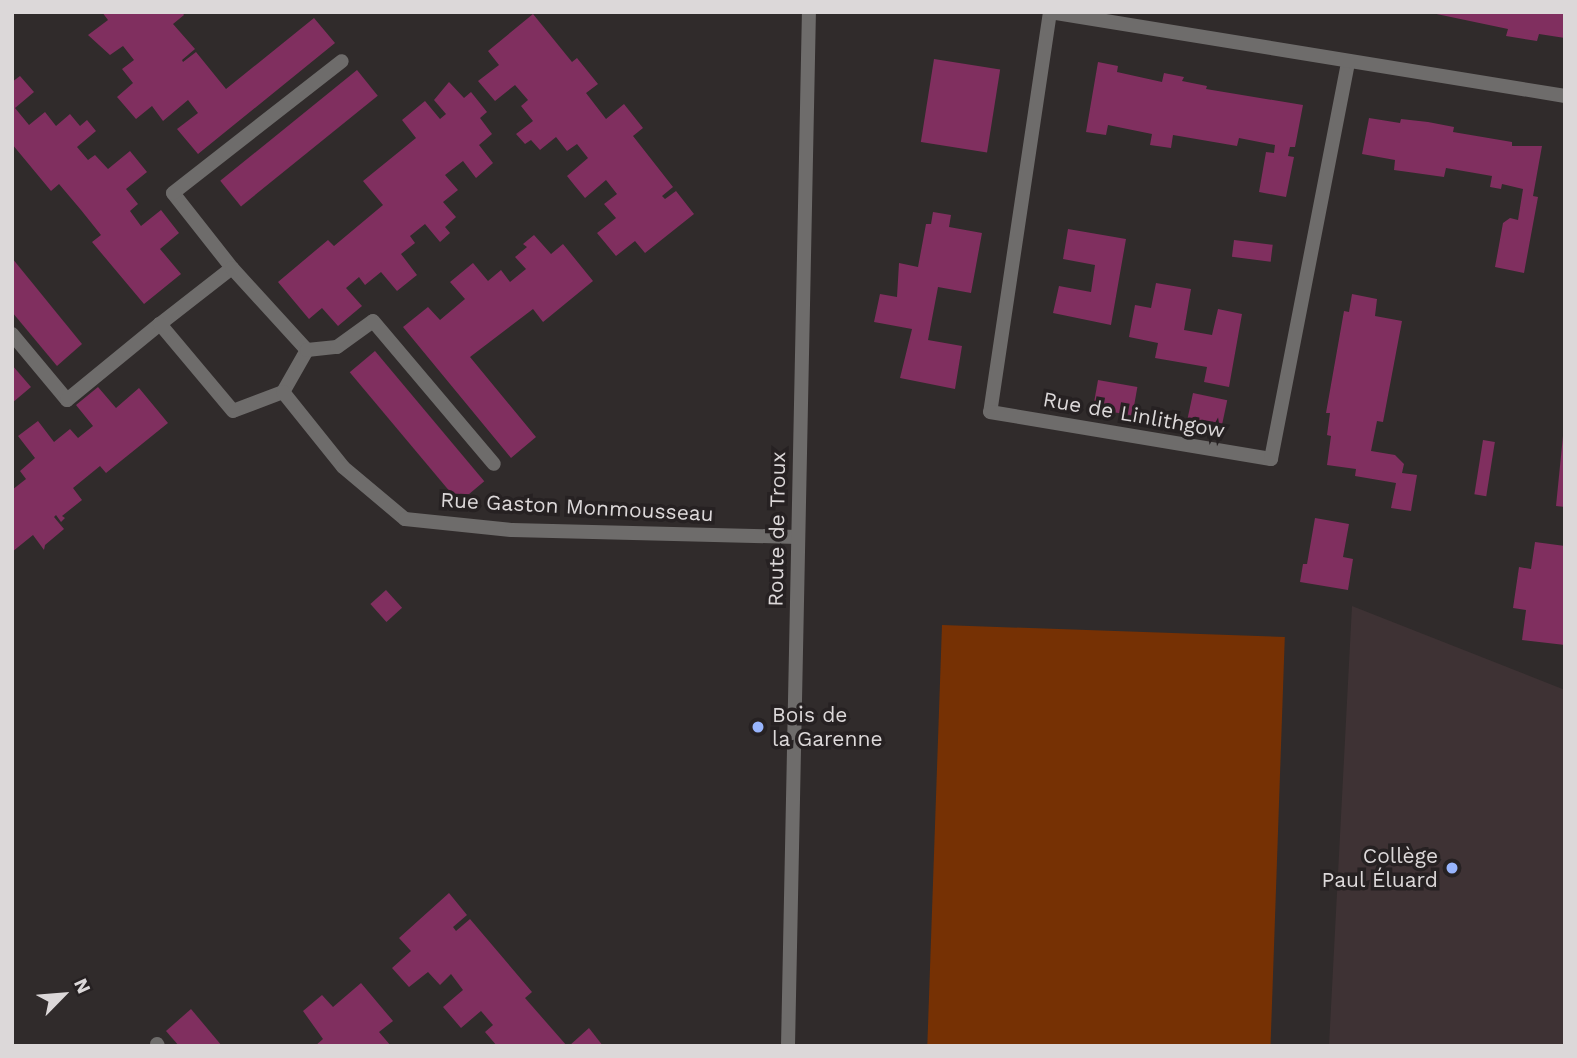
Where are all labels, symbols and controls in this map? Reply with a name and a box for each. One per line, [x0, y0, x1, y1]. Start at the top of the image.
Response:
street label: Rue de Linlithgow [1041, 387, 1227, 443]
street label: Route de Troux [763, 451, 791, 607]
street label: Rue Gaston Monmousseau [440, 487, 714, 527]
place label: Bois de la Garenne [772, 702, 883, 752]
marker: Bois de la Garenne [750, 719, 766, 735]
place label: Collège Paul Éluard [1321, 843, 1438, 893]
marker: Collège Paul Éluard [1444, 860, 1460, 876]
north arrow [28, 960, 98, 1030]
text: N [69, 975, 96, 997]

